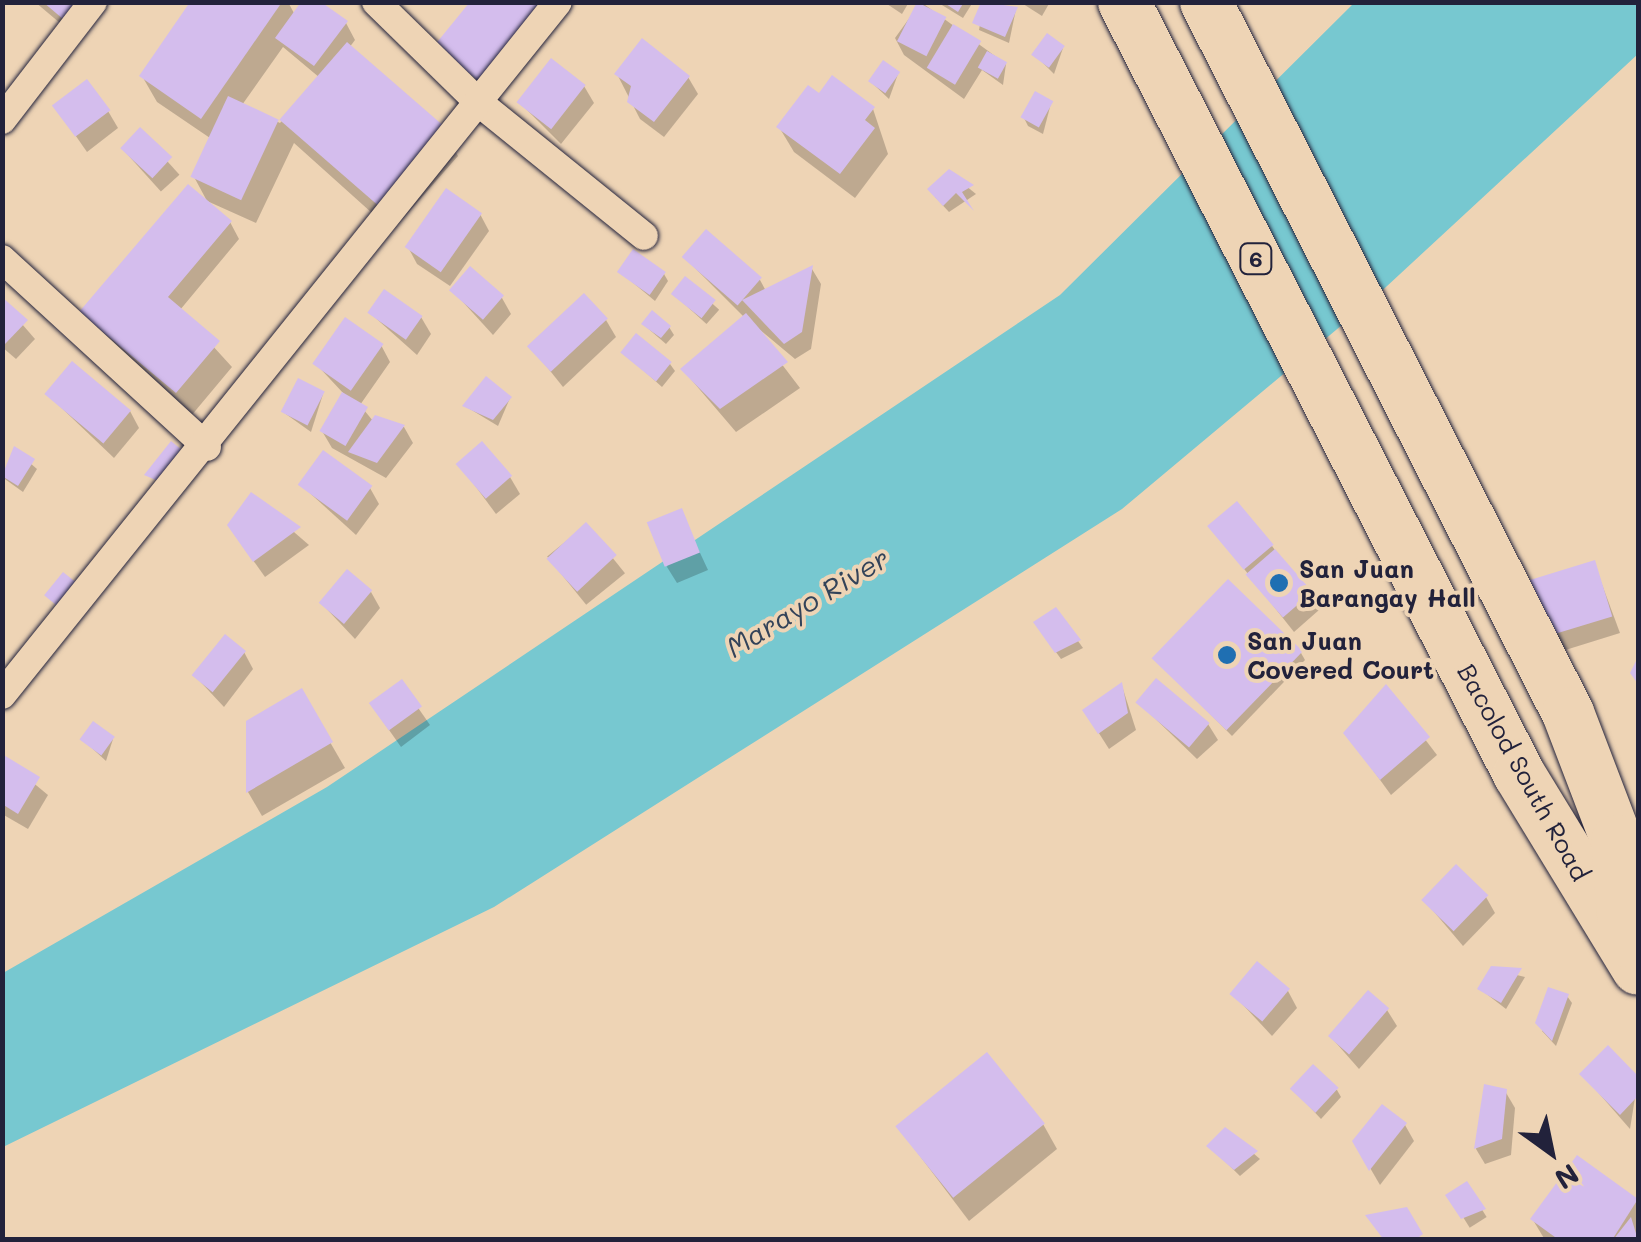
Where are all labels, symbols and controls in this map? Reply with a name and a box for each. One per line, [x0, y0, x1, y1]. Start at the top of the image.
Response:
road number: 6 [1238, 242, 1274, 276]
water label: Marayo River [719, 540, 895, 664]
place label: San Juan Barangay Hall [1299, 554, 1476, 613]
marker: San Juan Barangay Hall [1268, 572, 1290, 594]
place label: San Juan Covered Court [1247, 626, 1434, 685]
marker: San Juan Covered Court [1216, 644, 1238, 666]
street label: Bacolod South Road [1452, 658, 1596, 886]
north arrow [1501, 1102, 1601, 1202]
text: N [1549, 1156, 1586, 1198]

